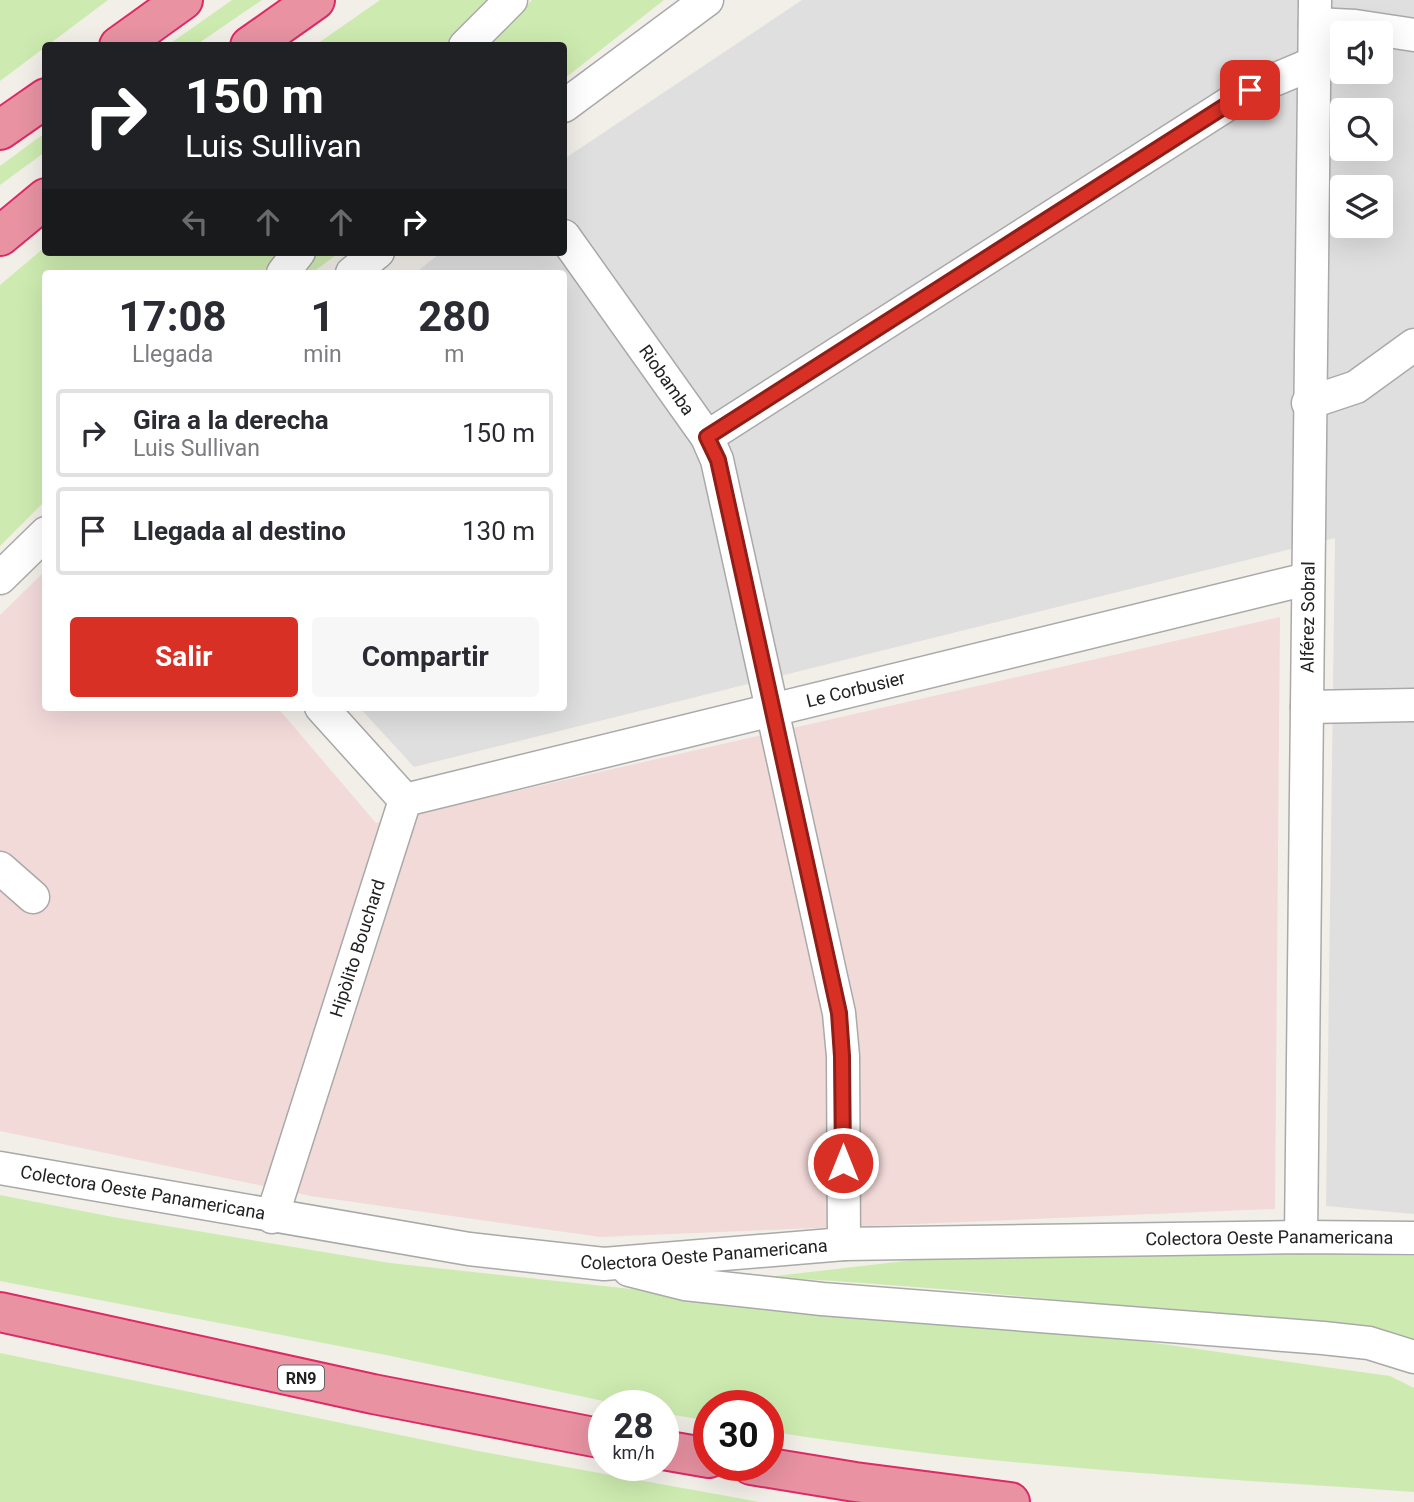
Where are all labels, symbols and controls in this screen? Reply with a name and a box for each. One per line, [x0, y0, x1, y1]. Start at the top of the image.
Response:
map controls [1330, 21, 1393, 238]
button: sound [1330, 21, 1393, 84]
pin [1220, 60, 1280, 120]
text: 150 m [185, 68, 324, 125]
icon: right [70, 70, 161, 161]
icon: arrive [1231, 71, 1269, 109]
button: search [1330, 98, 1393, 161]
text: Luis Sullivan [185, 127, 362, 165]
button: layers [1330, 175, 1393, 238]
icon: left [176, 203, 214, 241]
icon: ahead [249, 203, 287, 241]
icon: ahead [322, 203, 360, 241]
icon: right [395, 203, 433, 241]
text: 17:08 [119, 292, 227, 341]
text: 1 [310, 292, 335, 341]
text: 280 [418, 292, 491, 341]
text: Llegada [132, 341, 213, 368]
text: min [303, 341, 342, 368]
text: m [444, 341, 464, 368]
street label: Riobamba [635, 341, 699, 419]
text: Gira a la derecha [133, 405, 329, 435]
icon: right [74, 414, 112, 452]
text: 150 m [462, 418, 535, 448]
text: Luis Sullivan [133, 435, 260, 462]
icon: arrive [74, 512, 112, 550]
text: Llegada al destino [133, 516, 346, 546]
text: 130 m [462, 516, 535, 546]
street label: Alférez Sobral [1296, 561, 1319, 673]
button: Salir [70, 617, 298, 697]
button: Compartir [312, 617, 539, 697]
street label: Le Corbusier [804, 667, 907, 711]
street label: Hipòlito Bouchard [325, 877, 389, 1020]
position arrow [806, 1126, 880, 1200]
street label: Colectora Oeste Panamericana [19, 1161, 267, 1224]
street label: Colectora Oeste Panamericana [1145, 1226, 1393, 1249]
street label: Colectora Oeste Panamericana [579, 1234, 828, 1274]
road number: RN9 [278, 1366, 324, 1390]
speed limit sign: 30 [693, 1390, 784, 1481]
text: 28 [613, 1406, 654, 1447]
text: km/h [612, 1442, 655, 1463]

